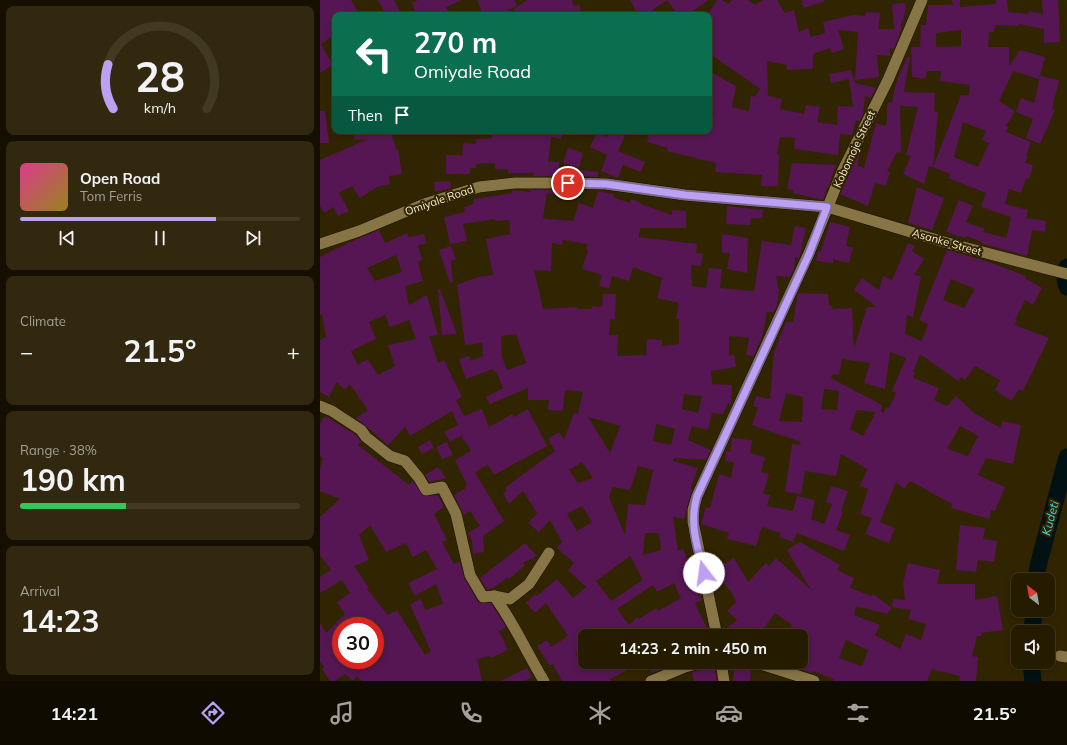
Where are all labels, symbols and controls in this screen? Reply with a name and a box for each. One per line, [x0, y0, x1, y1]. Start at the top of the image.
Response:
text: 270 m [414, 25, 497, 60]
icon: left [348, 28, 400, 80]
text: 28 [135, 49, 185, 101]
text: Omiyale Road [414, 60, 531, 83]
text: km/h [144, 98, 176, 116]
icon: arrive [391, 104, 413, 126]
text: Then [348, 106, 383, 125]
street label: Kobomoje Street [830, 108, 878, 190]
pin [551, 166, 585, 200]
text: Open Road [80, 169, 160, 188]
icon: arrive [557, 172, 579, 194]
street label: Omiyale Road [403, 182, 475, 218]
text: Tom Ferris [80, 188, 142, 204]
street label: Asanke Street [911, 225, 983, 259]
icon: previous [56, 227, 78, 249]
icon: pause [149, 227, 171, 249]
icon: next [242, 227, 264, 249]
text: Climate [20, 313, 66, 329]
text: 21.5° [124, 332, 196, 370]
text: − [20, 338, 33, 366]
text: + [287, 338, 300, 366]
text: Range · 38% [20, 442, 97, 458]
text: 190 km [20, 461, 126, 499]
water label: Kudeti [1038, 499, 1062, 537]
position arrow [683, 552, 725, 594]
north arrow [1011, 573, 1055, 617]
map controls [1011, 573, 1055, 669]
text: Arrival [20, 583, 60, 599]
text: 14:23 [20, 602, 99, 640]
speed limit sign: 30 [332, 617, 384, 669]
button: sound [1011, 625, 1055, 669]
text: 14:23 · 2 min · 450 m [619, 639, 767, 658]
icon: directions [199, 699, 227, 727]
icon: music [328, 699, 356, 727]
icon: phone [457, 699, 485, 727]
icon: climate [586, 699, 614, 727]
icon: car [715, 699, 743, 727]
icon: filters [844, 699, 872, 727]
text: 14:21 [50, 702, 98, 725]
text: 21.5° [973, 702, 1017, 725]

